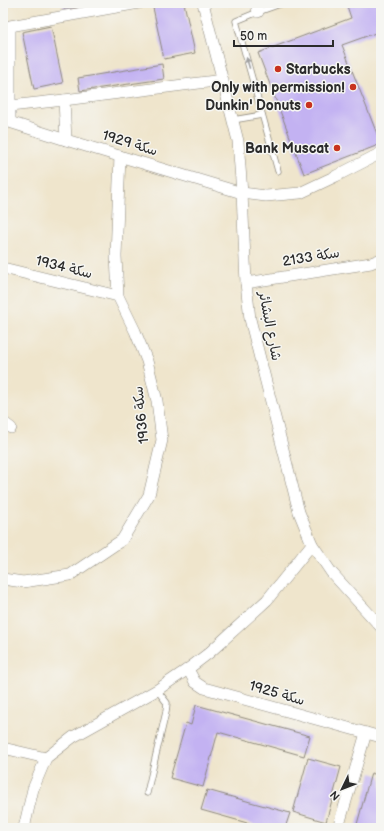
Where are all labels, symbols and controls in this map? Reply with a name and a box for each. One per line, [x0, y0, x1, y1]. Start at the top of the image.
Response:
scale bar [234, 22, 333, 48]
text: 50 m [240, 29, 267, 44]
one-way arrow [244, 57, 250, 70]
place label: Starbucks [286, 61, 351, 78]
marker: Starbucks [273, 64, 283, 74]
place label: Only with permission! [211, 79, 345, 96]
marker: Only with permission! [348, 82, 358, 92]
place label: Dunkin' Donuts [205, 97, 301, 114]
marker: Dunkin' Donuts [304, 100, 314, 110]
street label: سكة 1929 [100, 127, 160, 159]
place label: Bank Muscat [245, 140, 329, 157]
marker: Bank Muscat [332, 143, 342, 153]
street label: سكة 2133 [281, 244, 341, 270]
street label: سكة 1934 [34, 252, 94, 282]
street label: شارع البشائر [254, 289, 285, 362]
street label: سكة 1936 [130, 385, 152, 445]
street label: سكة 1925 [247, 677, 307, 709]
north arrow [322, 769, 362, 809]
text: N [327, 788, 343, 803]

